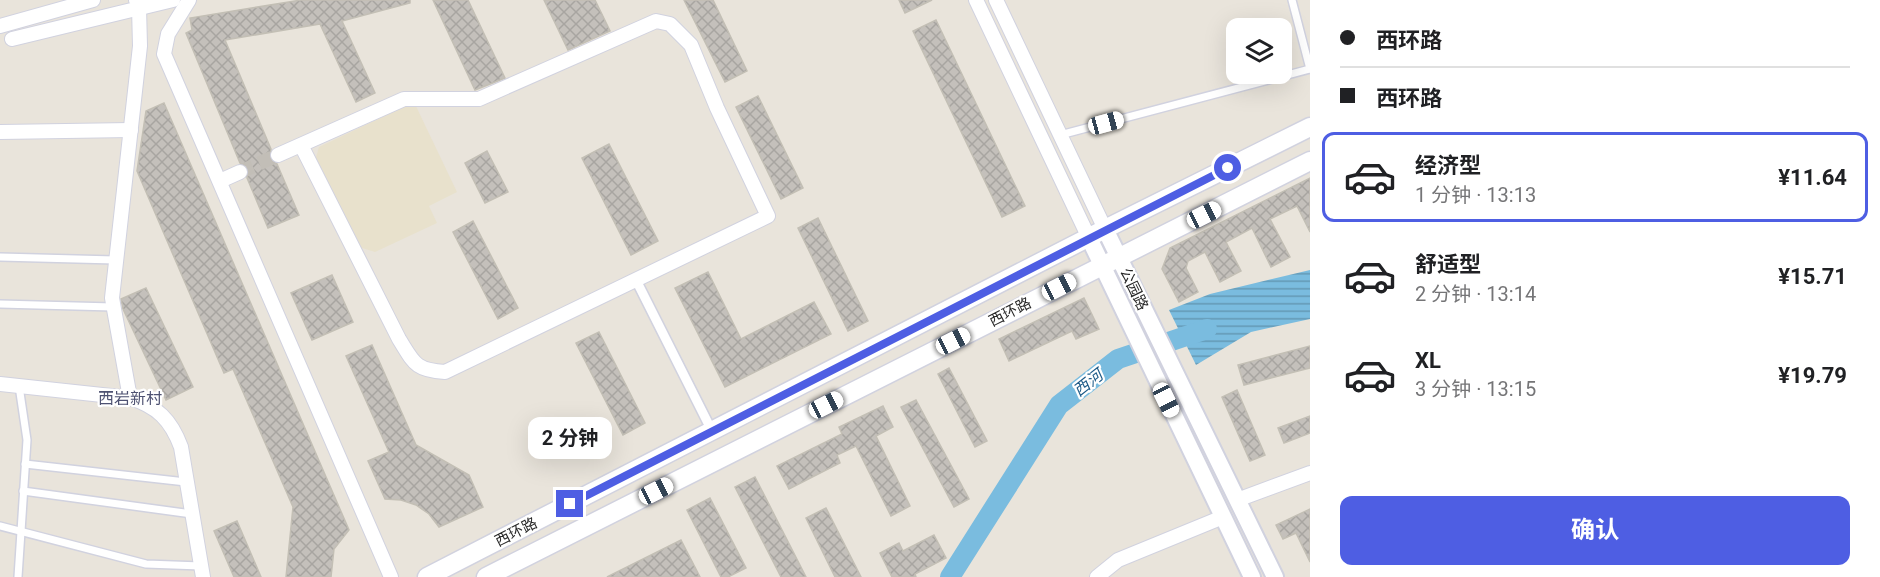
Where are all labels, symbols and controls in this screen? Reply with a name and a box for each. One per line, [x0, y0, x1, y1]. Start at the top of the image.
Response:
map controls [1226, 18, 1292, 84]
button: layers [1226, 18, 1292, 84]
text: 西环路 [1376, 28, 1442, 53]
text: 西环路 [1376, 86, 1442, 111]
car [1086, 110, 1126, 136]
icon: car [1343, 150, 1397, 204]
text: 经济型 [1415, 153, 1481, 178]
route start [1214, 154, 1241, 181]
text: ¥11.64 [1778, 165, 1847, 190]
text: 1 分钟 · 13:13 [1415, 183, 1536, 207]
car [1184, 199, 1224, 231]
icon: car [1343, 249, 1397, 303]
text: 舒适型 [1415, 252, 1481, 277]
text: ¥15.71 [1778, 264, 1847, 289]
street label: 公园路 [1116, 265, 1152, 313]
car [1039, 271, 1079, 303]
text: 2 分钟 · 13:14 [1415, 282, 1536, 306]
street label: 西环路 [986, 294, 1034, 330]
car [933, 325, 973, 357]
icon: car [1343, 348, 1397, 402]
text: XL [1415, 348, 1441, 373]
text: ¥19.79 [1778, 363, 1847, 388]
water label: 西河 [1070, 364, 1109, 400]
text: 3 分钟 · 13:15 [1415, 377, 1536, 401]
car [1150, 380, 1182, 420]
district label: 西岩新村 [98, 389, 162, 408]
car [806, 389, 846, 421]
callout: 2 分钟 [528, 417, 612, 459]
text: 2 分钟 [542, 426, 598, 450]
car [636, 475, 676, 507]
route end [556, 490, 583, 517]
button: 确认 [1340, 496, 1850, 565]
street label: 西环路 [492, 514, 540, 550]

